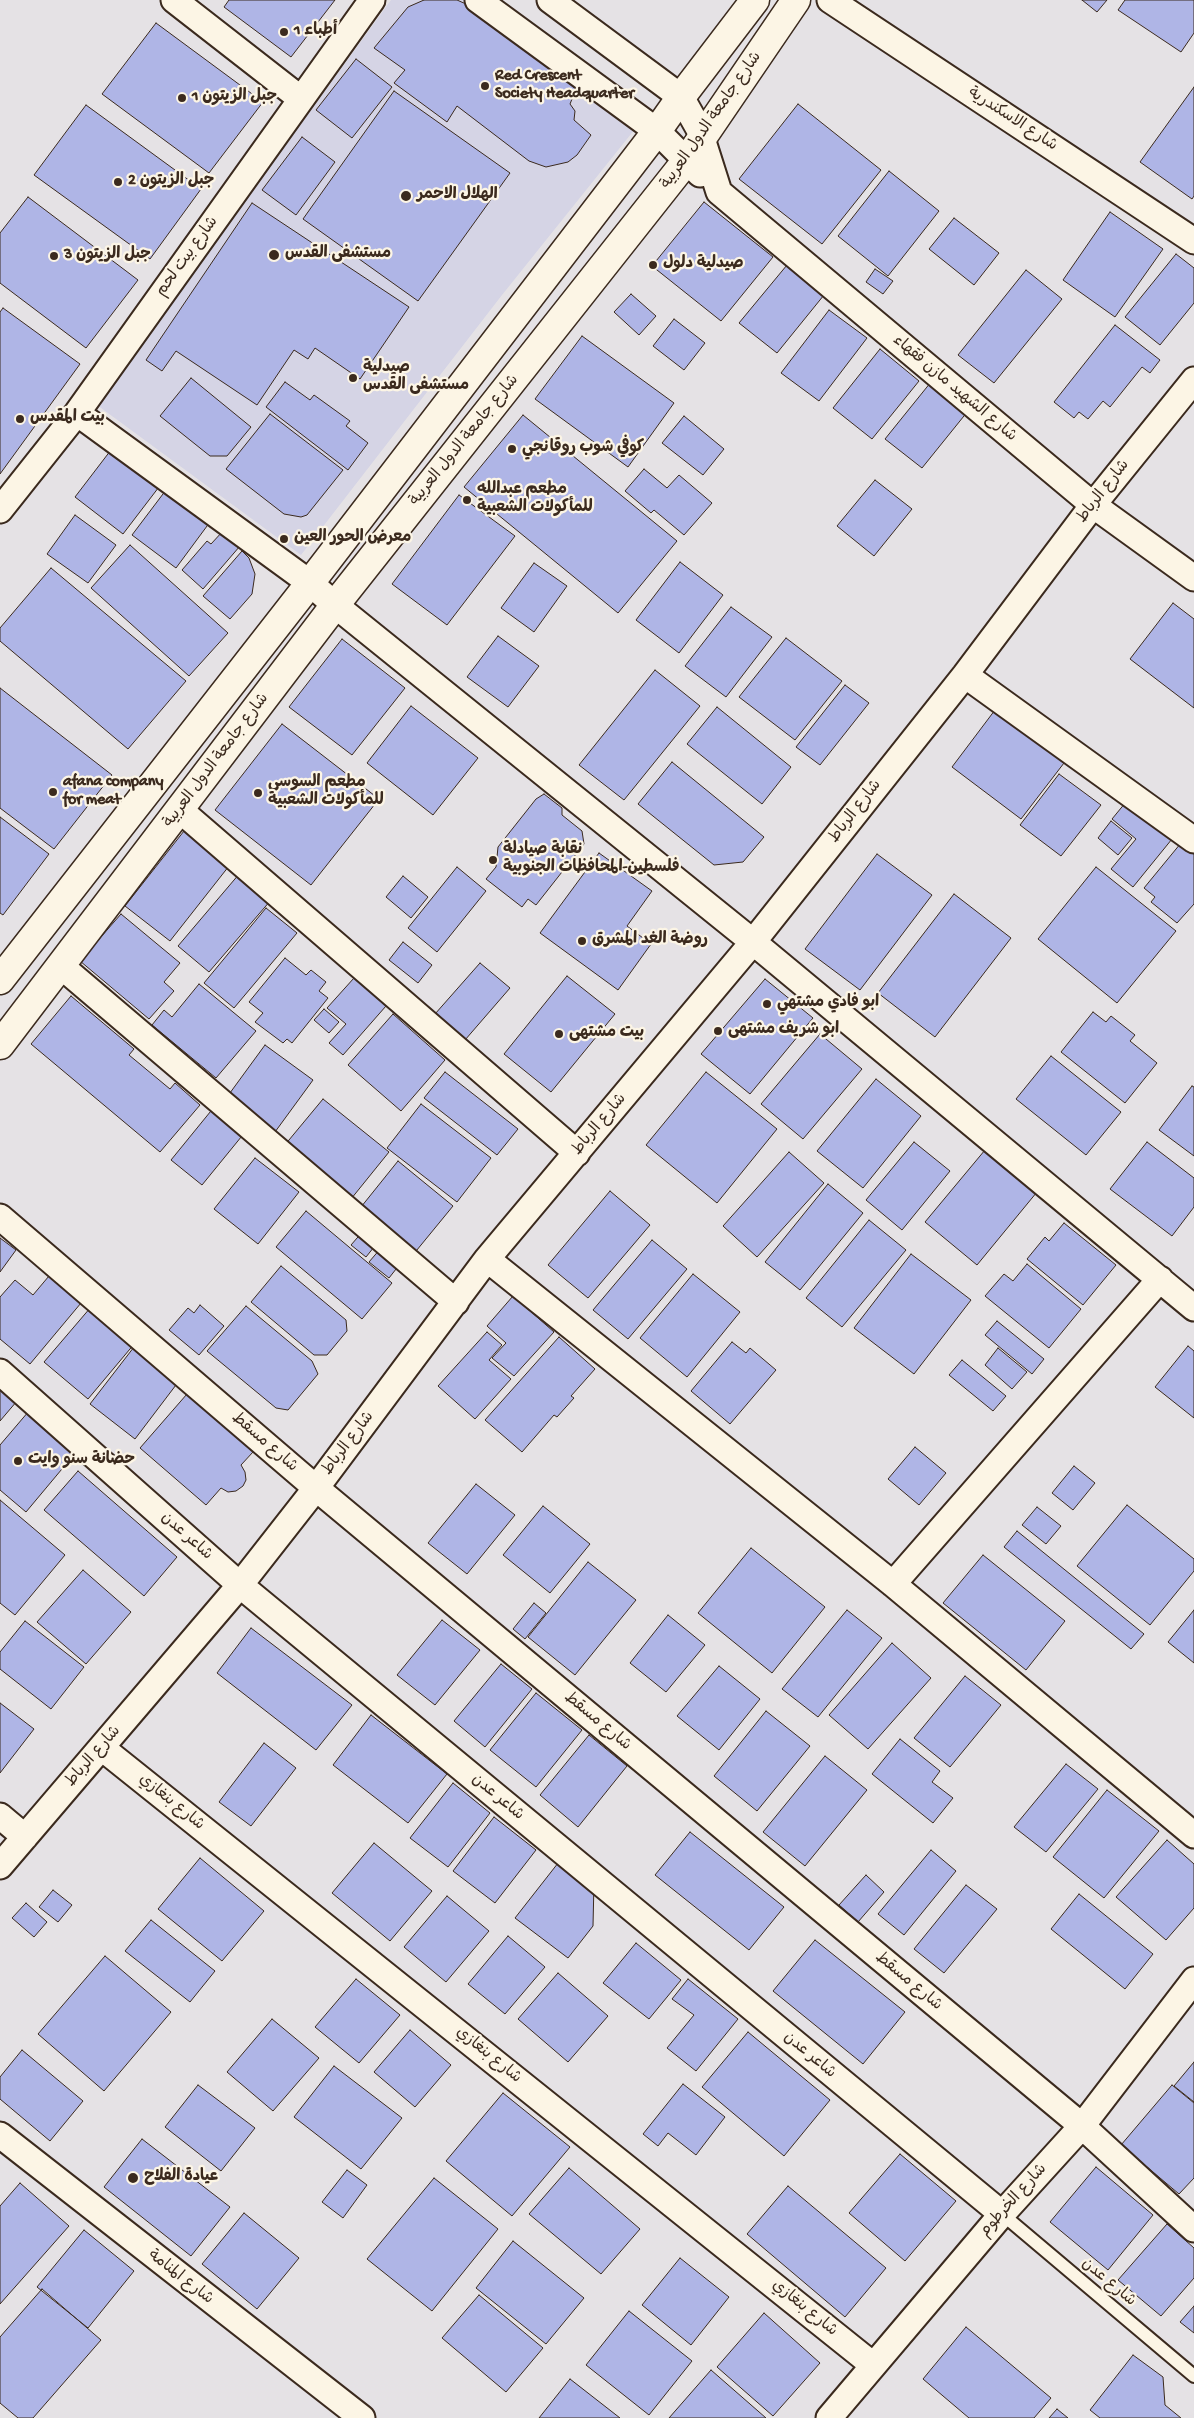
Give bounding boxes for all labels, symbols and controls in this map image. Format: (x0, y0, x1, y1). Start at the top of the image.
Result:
place label: أطباء 1 (294, 22, 337, 42)
marker: أطباء 1 (278, 26, 290, 38)
street label: شارع جامعة الدول العربية (657, 49, 767, 193)
place label: Red Crescent Society Headquarter (495, 67, 634, 105)
marker: Red Crescent Society Headquarter (479, 80, 491, 92)
street label: شارع الاسكندرية (964, 84, 1060, 156)
place label: جبل الزيتون 1 (192, 88, 277, 108)
marker: جبل الزيتون 1 (176, 92, 188, 104)
place label: جبل الزيتون 2 (128, 172, 214, 192)
marker: جبل الزيتون 2 (112, 176, 124, 188)
place label: الهلال الاحمر (417, 186, 498, 206)
marker: الهلال الاحمر (399, 189, 413, 203)
street label: شارع بيت لحم (153, 213, 223, 301)
place label: مستشفى القدس (285, 245, 391, 265)
place label: جبل الزيتون 3 (64, 246, 151, 266)
marker: مستشفى القدس (267, 248, 281, 262)
marker: جبل الزيتون 3 (48, 250, 60, 262)
place label: صيدلية دلول (663, 255, 744, 275)
marker: صيدلية دلول (647, 259, 659, 271)
street label: شارع الشهيد مازن فقهاء (888, 331, 1020, 447)
place label: صيدلية مستشفى القدس (363, 359, 469, 397)
marker: صيدلية مستشفى القدس (347, 372, 359, 384)
street label: شارع جامعة الدول العربية (406, 372, 524, 510)
place label: بيت المقدس (30, 409, 105, 429)
marker: بيت المقدس (14, 413, 26, 425)
place label: كوفي شوب روقانجي (522, 439, 644, 459)
marker: كوفي شوب روقانجي (506, 443, 518, 455)
street label: شارع الرباط (1073, 457, 1135, 527)
place label: مطعم عبدالله للمأكولات الشعبية (477, 481, 593, 519)
marker: مطعم عبدالله للمأكولات الشعبية (461, 494, 473, 506)
place label: معرض الحور العين (294, 529, 411, 549)
marker: معرض الحور العين (278, 533, 290, 545)
street label: شارع جامعة الدول العربية (160, 690, 274, 832)
place label: afana company for meat (63, 773, 163, 811)
place label: مطعم السوسي للمأكولات الشعبية (268, 774, 384, 812)
street label: شارع الرباط (825, 777, 887, 847)
marker: afana company for meat (47, 786, 59, 798)
marker: مطعم السوسي للمأكولات الشعبية (252, 787, 264, 799)
place label: نقابة صيادلة فلسطين-المحافظات الجنوبية (503, 841, 679, 879)
marker: نقابة صيادلة فلسطين-المحافظات الجنوبية (487, 854, 499, 866)
place label: روضة الغد المشرق (592, 931, 708, 951)
marker: روضة الغد المشرق (576, 935, 588, 947)
place label: ابو فادي مشتهي (777, 994, 879, 1014)
marker: ابو فادي مشتهي (761, 998, 773, 1010)
place label: ابو شريف مشتهى (728, 1021, 839, 1041)
place label: بيت مشتهى (569, 1024, 644, 1044)
marker: ابو شريف مشتهى (712, 1025, 724, 1037)
marker: بيت مشتهى (553, 1028, 565, 1040)
street label: شارع الرباط (569, 1090, 631, 1160)
street label: شارع الرباط (319, 1408, 379, 1480)
street label: شارع مسقط (227, 1409, 301, 1477)
place label: حضانة سنو وايت (28, 1451, 135, 1471)
marker: حضانة سنو وايت (12, 1455, 24, 1467)
street label: شاعر عدن (156, 1509, 216, 1565)
street label: شارع مسقط (560, 1688, 634, 1756)
street label: شارع الرباط (62, 1723, 126, 1791)
street label: شارع بنغازي (134, 1771, 208, 1835)
street label: شاعر عدن (467, 1771, 527, 1825)
street label: شارع مسقط (871, 1948, 945, 2016)
street label: شارع بنغازي (451, 2024, 525, 2088)
street label: شاعر عدن (779, 2029, 839, 2083)
street label: شارع الخرطوم (976, 2161, 1052, 2241)
place label: عيادة الفلاح (144, 2168, 218, 2188)
marker: عيادة الفلاح (126, 2171, 140, 2185)
street label: شارع المنامة (143, 2246, 217, 2310)
street label: شارع عدن (1077, 2255, 1139, 2311)
street label: شارع بنغازي (767, 2277, 841, 2341)

